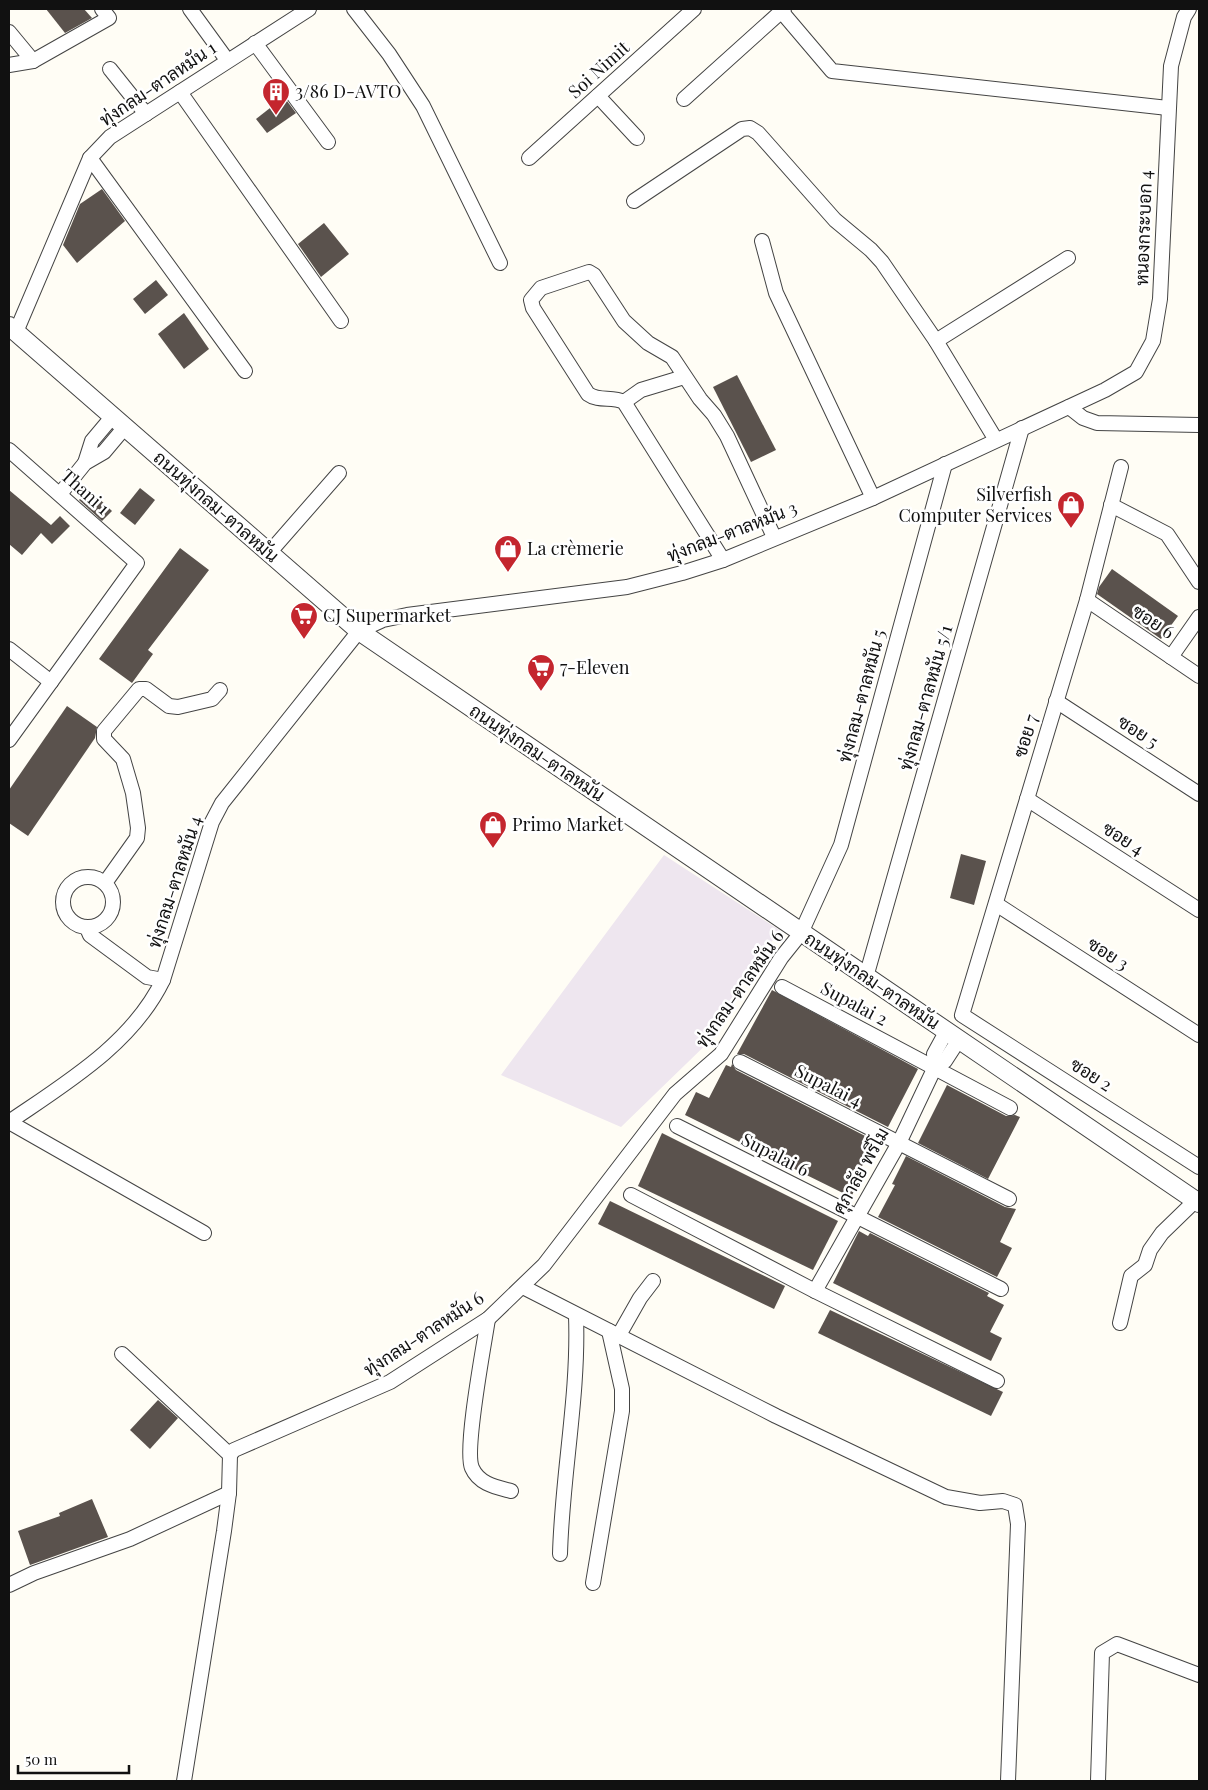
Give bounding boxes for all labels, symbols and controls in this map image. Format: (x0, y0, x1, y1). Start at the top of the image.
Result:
street label: ทุ่งกลม-ตาลหมัน 1 (94, 35, 221, 132)
street label: Soi Nimit (563, 35, 635, 103)
building icon: 3/86 D-AVTO (261, 77, 291, 116)
place label: 3/86 D-AVTO (295, 79, 401, 103)
street label: หนองกระบอก 4 (1129, 170, 1157, 286)
street label: ถนนทุ่งกลม-ตาลหมัน (148, 445, 284, 568)
street label: Thani 1 (56, 463, 115, 520)
place label: Silverfish Computer Services (898, 482, 1052, 527)
shop icon: Silverfish Computer Services (1056, 490, 1086, 529)
street label: ทุ่งกลม-ตาลหมัน 3 (663, 495, 800, 568)
shop icon: La crèmerie (493, 534, 523, 573)
place label: La crèmerie (527, 536, 624, 560)
street label: ซอย 6 (1128, 598, 1179, 644)
supermarket icon: CJ Supermarket (289, 601, 319, 640)
place label: CJ Supermarket (323, 603, 452, 627)
street label: ทุ่งกลม-ตาลหมัน 5/1 (893, 622, 958, 774)
street label: ทุ่งกลม-ตาลหมัน 5 (832, 627, 891, 765)
supermarket icon: 7-Eleven (526, 653, 556, 692)
place label: 7-Eleven (560, 655, 630, 679)
street label: ถนนทุ่งกลม-ตาลหมัน (465, 698, 610, 807)
street label: ซอย 5 (1114, 709, 1163, 753)
street label: ซอย 7 (1007, 711, 1043, 760)
shop icon: Primo Market (478, 810, 508, 849)
street label: ทุ่งกลม-ตาลหมัน 4 (141, 812, 208, 951)
place label: Primo Market (512, 812, 624, 836)
street label: ซอย 4 (1098, 816, 1149, 861)
street label: ทุ่งกลม-ตาลหมัน 6 (690, 925, 790, 1053)
street label: ถนนทุ่งกลม-ตาลหมัน (800, 926, 945, 1035)
street label: ซอย 3 (1083, 931, 1134, 975)
street label: Supalai 2 (817, 976, 892, 1031)
street label: ซอย 2 (1066, 1052, 1117, 1096)
street label: Supalai 4 (791, 1058, 866, 1112)
street label: ศุภาลัย พรีโม (826, 1123, 895, 1219)
street label: Supalai 6 (738, 1127, 813, 1181)
street label: ทุ่งกลม-ตาลหมัน 6 (359, 1285, 489, 1382)
scale bar (18, 1742, 129, 1774)
text: 50 m (25, 1749, 58, 1769)

